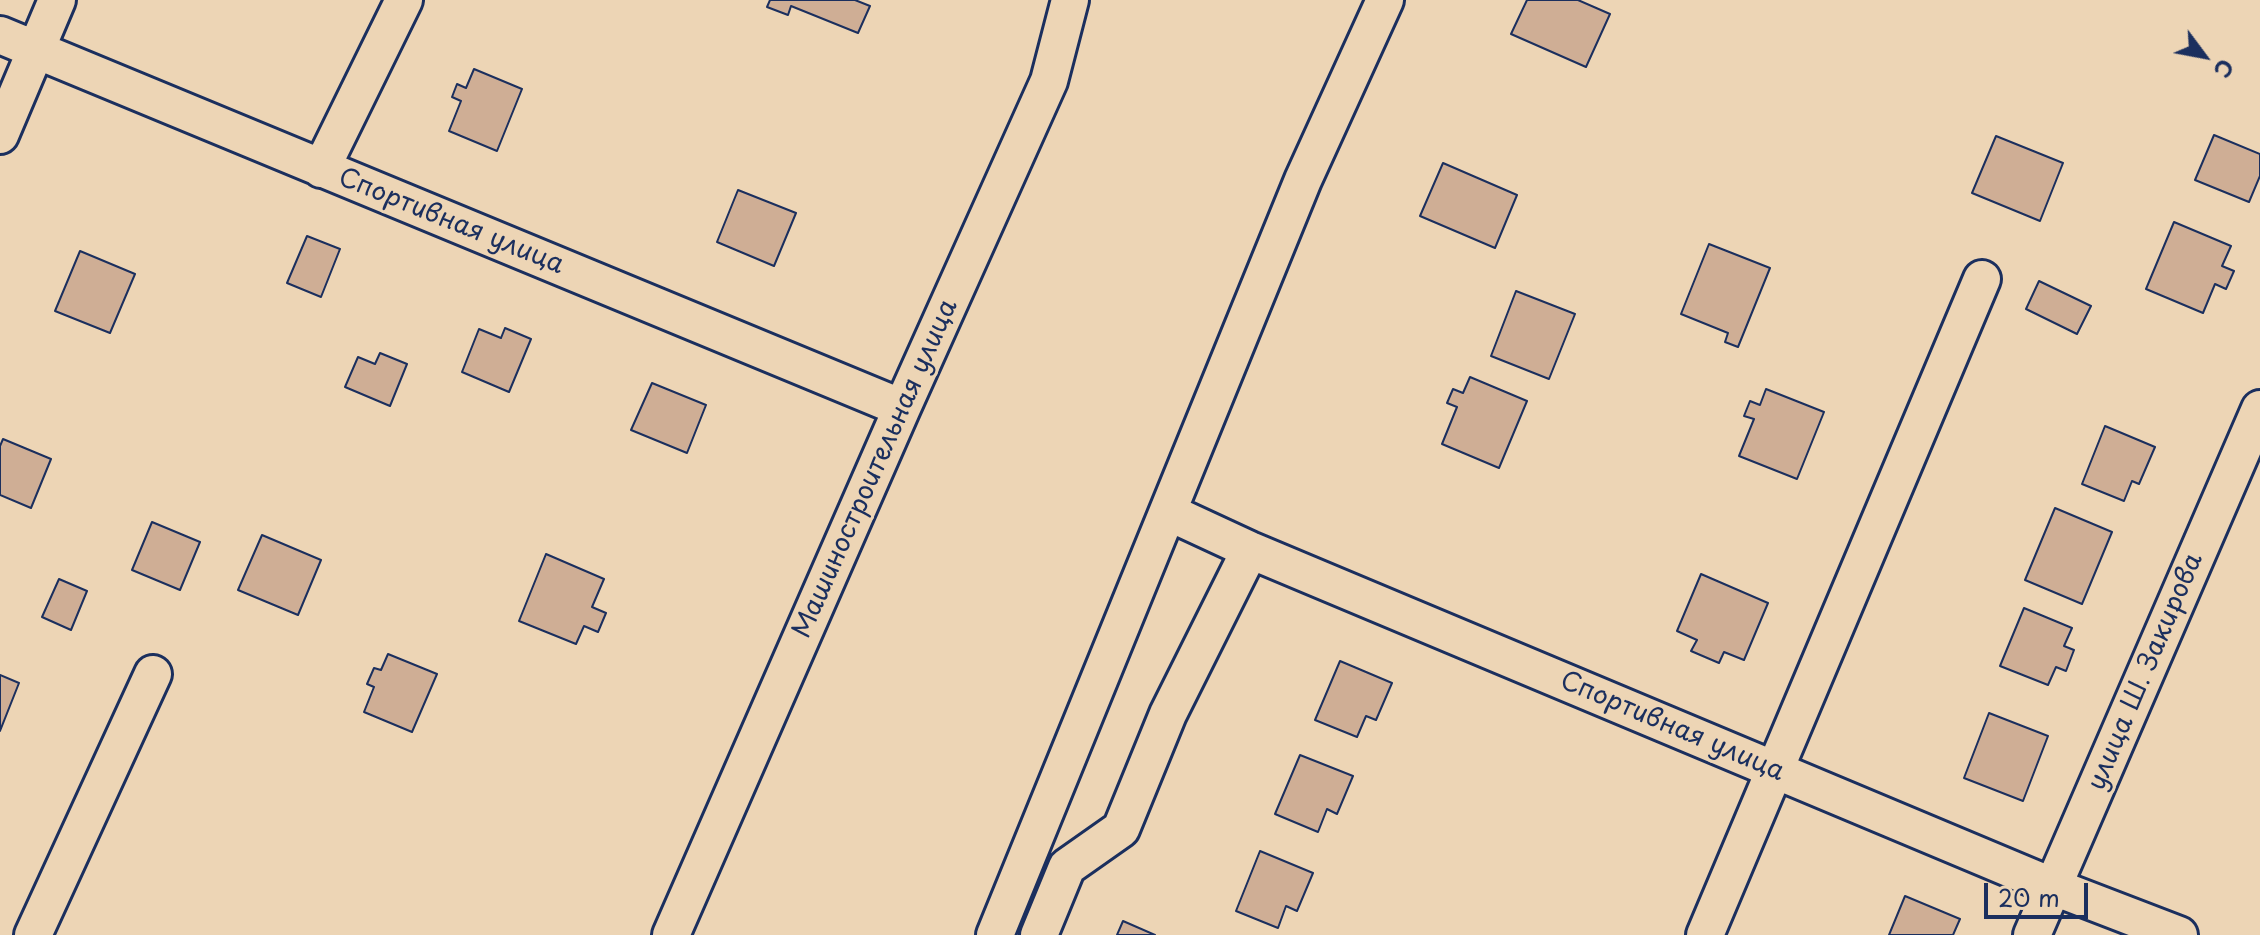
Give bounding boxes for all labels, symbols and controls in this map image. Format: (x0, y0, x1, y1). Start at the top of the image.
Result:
north arrow (2164, 16, 2244, 96)
text: С (2206, 53, 2243, 85)
street label: Спортивная улица (334, 163, 568, 281)
street label: Машиностроительная улица (787, 295, 965, 643)
street label: улица Ш. Закирова (2082, 549, 2210, 795)
street label: Спортивная улица (1555, 666, 1789, 788)
scale bar (1988, 867, 2092, 917)
text: 20 m (1998, 879, 2060, 915)

